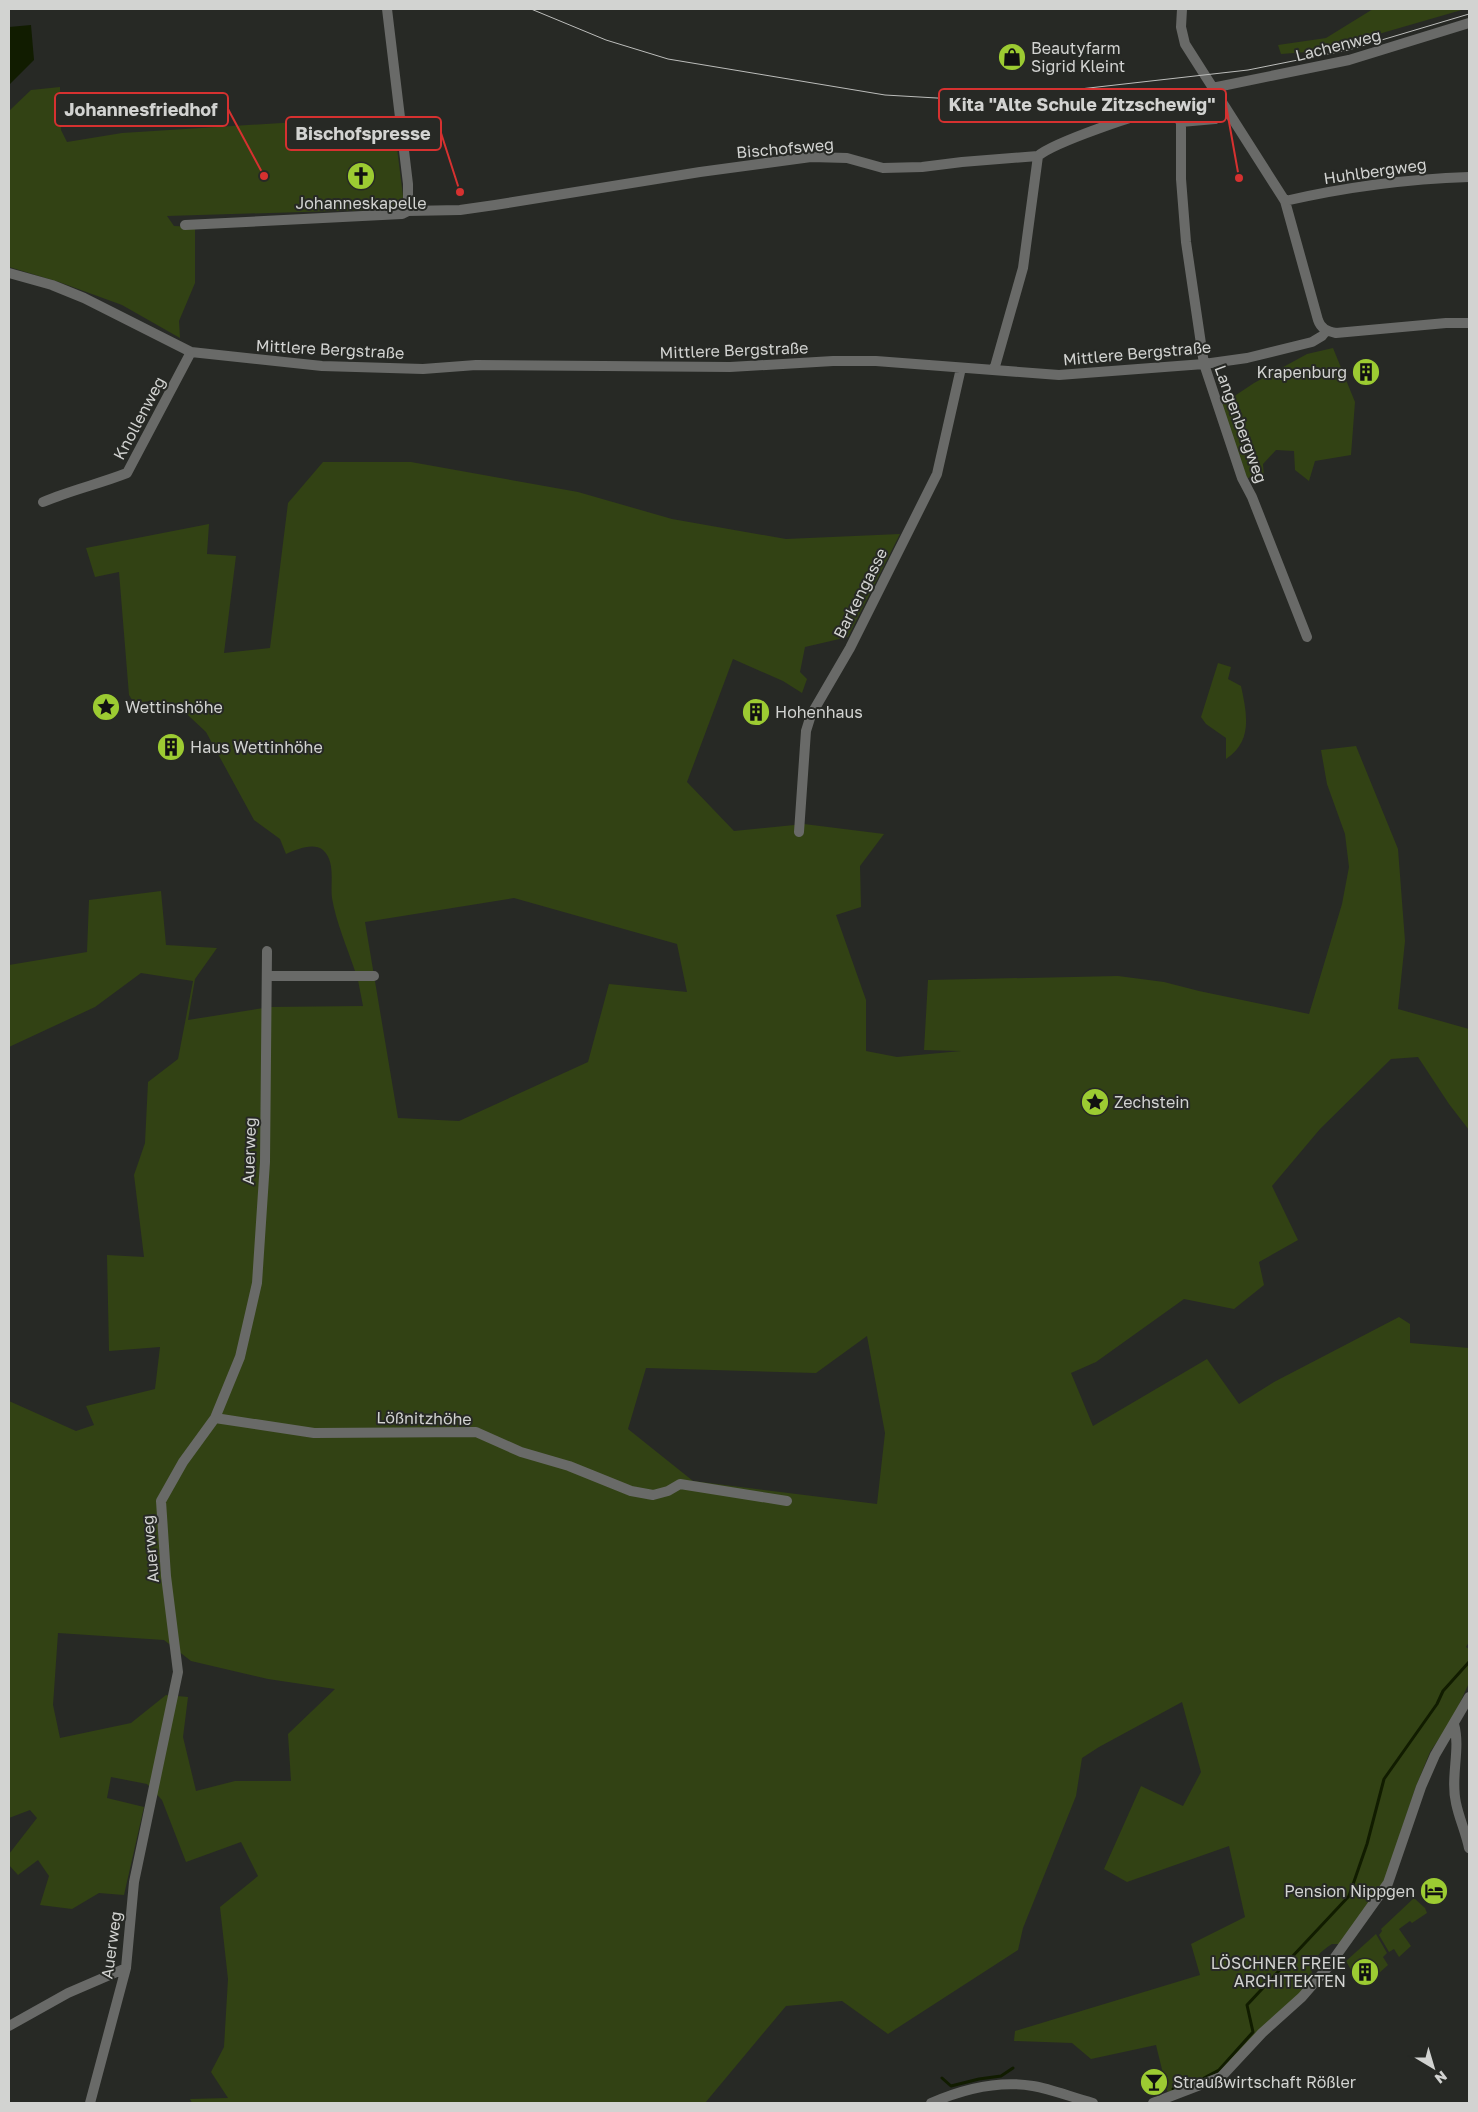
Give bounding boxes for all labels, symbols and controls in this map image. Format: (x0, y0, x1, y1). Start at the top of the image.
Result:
street label: Lachenweg (1293, 25, 1383, 65)
place label: Beautyfarm Sigrid Kleint (1031, 38, 1125, 76)
shop icon: Beautyfarm Sigrid Kleint (997, 42, 1027, 72)
callout: Kita "Alte Schule Zitzschewig" (939, 89, 1226, 122)
callout: Johannesfriedhof (55, 93, 228, 126)
text: Kita "Alte Schule Zitzschewig" (949, 93, 1215, 115)
text: Johannesfriedhof (64, 98, 218, 120)
callout: Bischofspresse (286, 117, 441, 150)
text: Bischofspresse (295, 122, 431, 144)
street label: Bischofsweg (735, 134, 835, 162)
street label: Huhlbergweg (1322, 154, 1428, 188)
church icon: Johanneskapelle (346, 161, 376, 191)
place label: Johanneskapelle (295, 193, 427, 213)
street label: Mittlere Bergstraße (255, 335, 405, 363)
street label: Mittlere Bergstraße (659, 337, 809, 363)
street label: Mittlere Bergstraße (1062, 337, 1212, 369)
building icon: Krapenburg (1351, 357, 1381, 387)
street label: Langenbergweg (1210, 362, 1272, 486)
place label: Krapenburg (1256, 362, 1347, 382)
street label: Knollenweg (109, 373, 169, 463)
street label: Barkengasse (829, 544, 891, 642)
place icon: Wettinshöhe (91, 692, 121, 722)
place label: Wettinshöhe (125, 697, 223, 717)
building icon: Hohenhaus (741, 697, 771, 727)
place label: Hohenhaus (775, 702, 863, 722)
building icon: Haus Wettinhöhe (156, 732, 186, 762)
place label: Haus Wettinhöhe (190, 737, 323, 757)
place icon: Zechstein (1080, 1087, 1110, 1117)
place label: Zechstein (1114, 1092, 1189, 1112)
street label: Auerweg (238, 1117, 260, 1185)
street label: Lößnitzhöhe (376, 1407, 472, 1429)
street label: Auerweg (137, 1514, 163, 1584)
hotel icon: Pension Nippgen (1419, 1876, 1449, 1906)
place label: Pension Nippgen (1284, 1881, 1415, 1901)
street label: Auerweg (96, 1910, 126, 1980)
place label: LÖSCHNER FREIE ARCHITEKTEN (1211, 1953, 1346, 1991)
building icon: LÖSCHNER FREIE ARCHITEKTEN (1350, 1957, 1380, 1987)
north arrow (1408, 2042, 1458, 2092)
bar icon: Straußwirtschaft Rößler (1139, 2067, 1169, 2097)
text: N (1432, 2068, 1451, 2088)
place label: Straußwirtschaft Rößler (1173, 2072, 1356, 2092)

